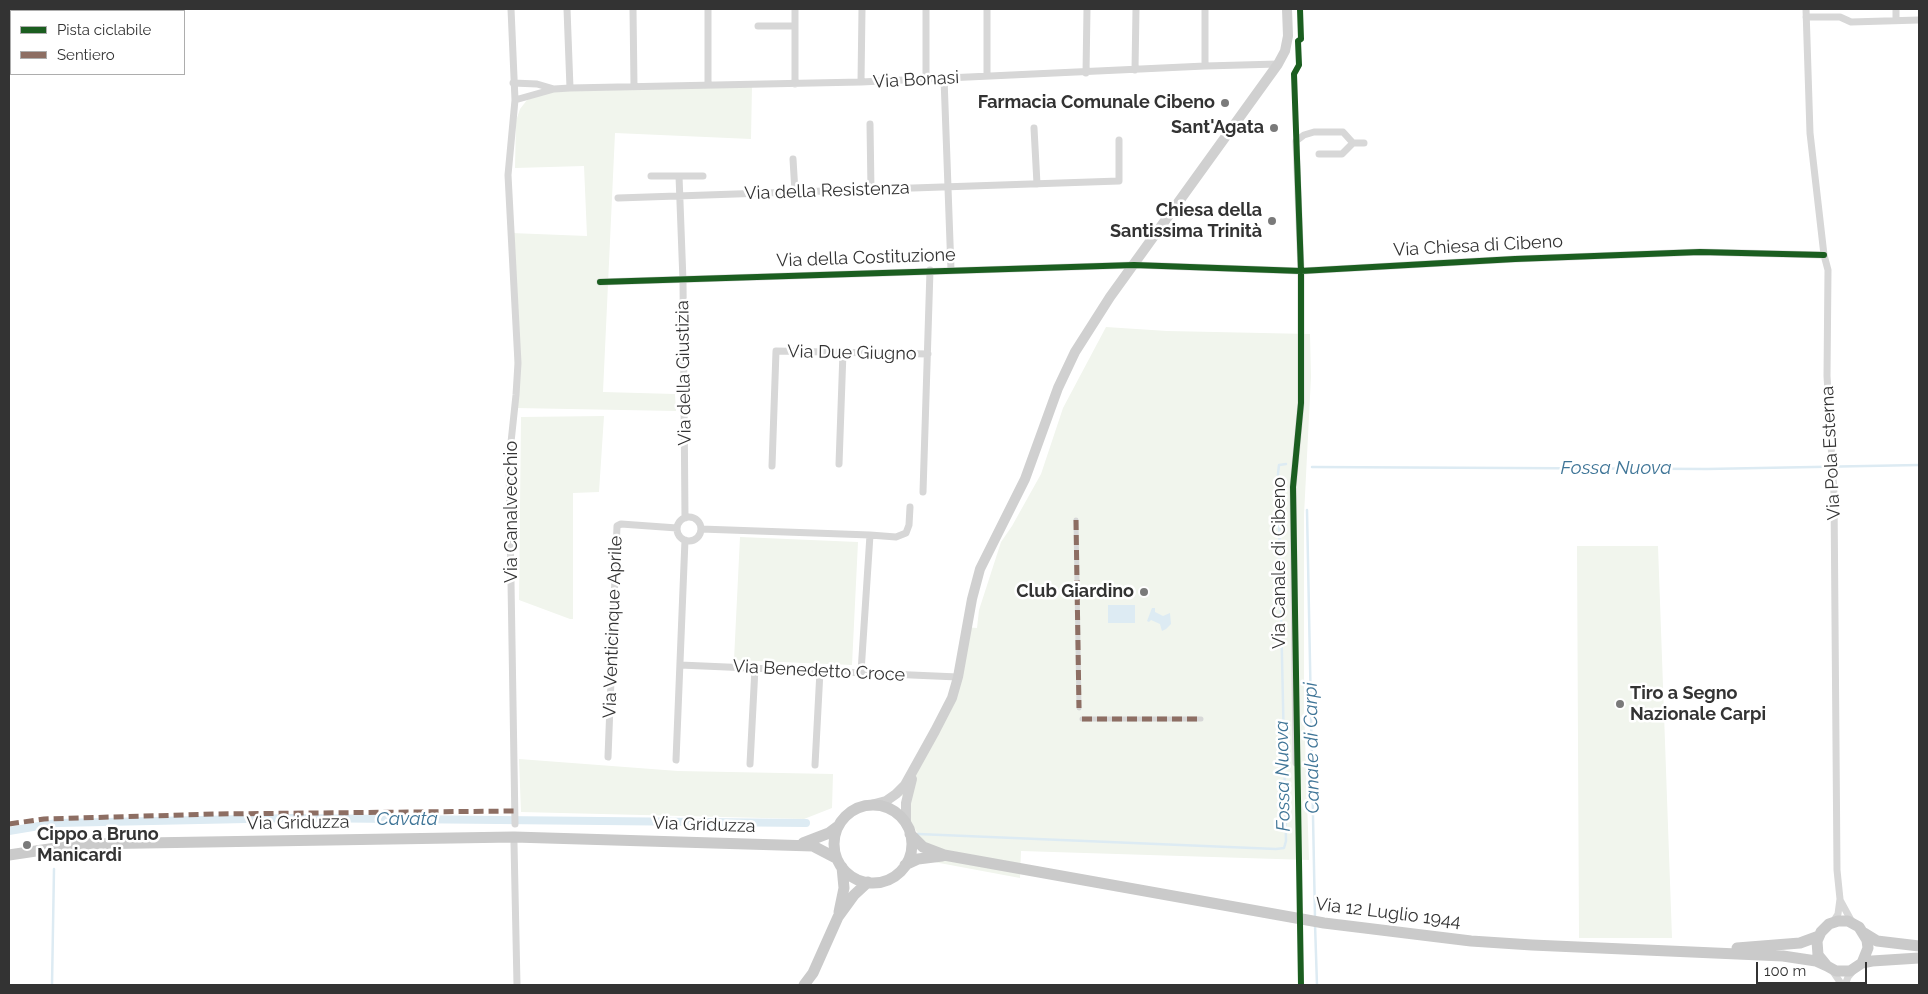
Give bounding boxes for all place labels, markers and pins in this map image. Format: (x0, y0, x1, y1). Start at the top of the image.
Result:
place label: Farmacia Comunale Cibeno (978, 92, 1215, 114)
marker: Farmacia Comunale Cibeno (1219, 97, 1231, 109)
place label: Sant'Agata (1171, 117, 1264, 139)
marker: Sant'Agata (1268, 122, 1280, 134)
place label: Chiesa della Santissima Trinità (1110, 200, 1262, 242)
marker: Chiesa della Santissima Trinità (1266, 215, 1278, 227)
place label: Club Giardino (1016, 581, 1134, 603)
marker: Club Giardino (1138, 586, 1150, 598)
place label: Tiro a Segno Nazionale Carpi (1630, 683, 1766, 726)
marker: Tiro a Segno Nazionale Carpi (1614, 698, 1626, 710)
place label: Cippo a Bruno Manicardi (37, 824, 159, 866)
marker: Cippo a Bruno Manicardi (21, 839, 33, 851)

